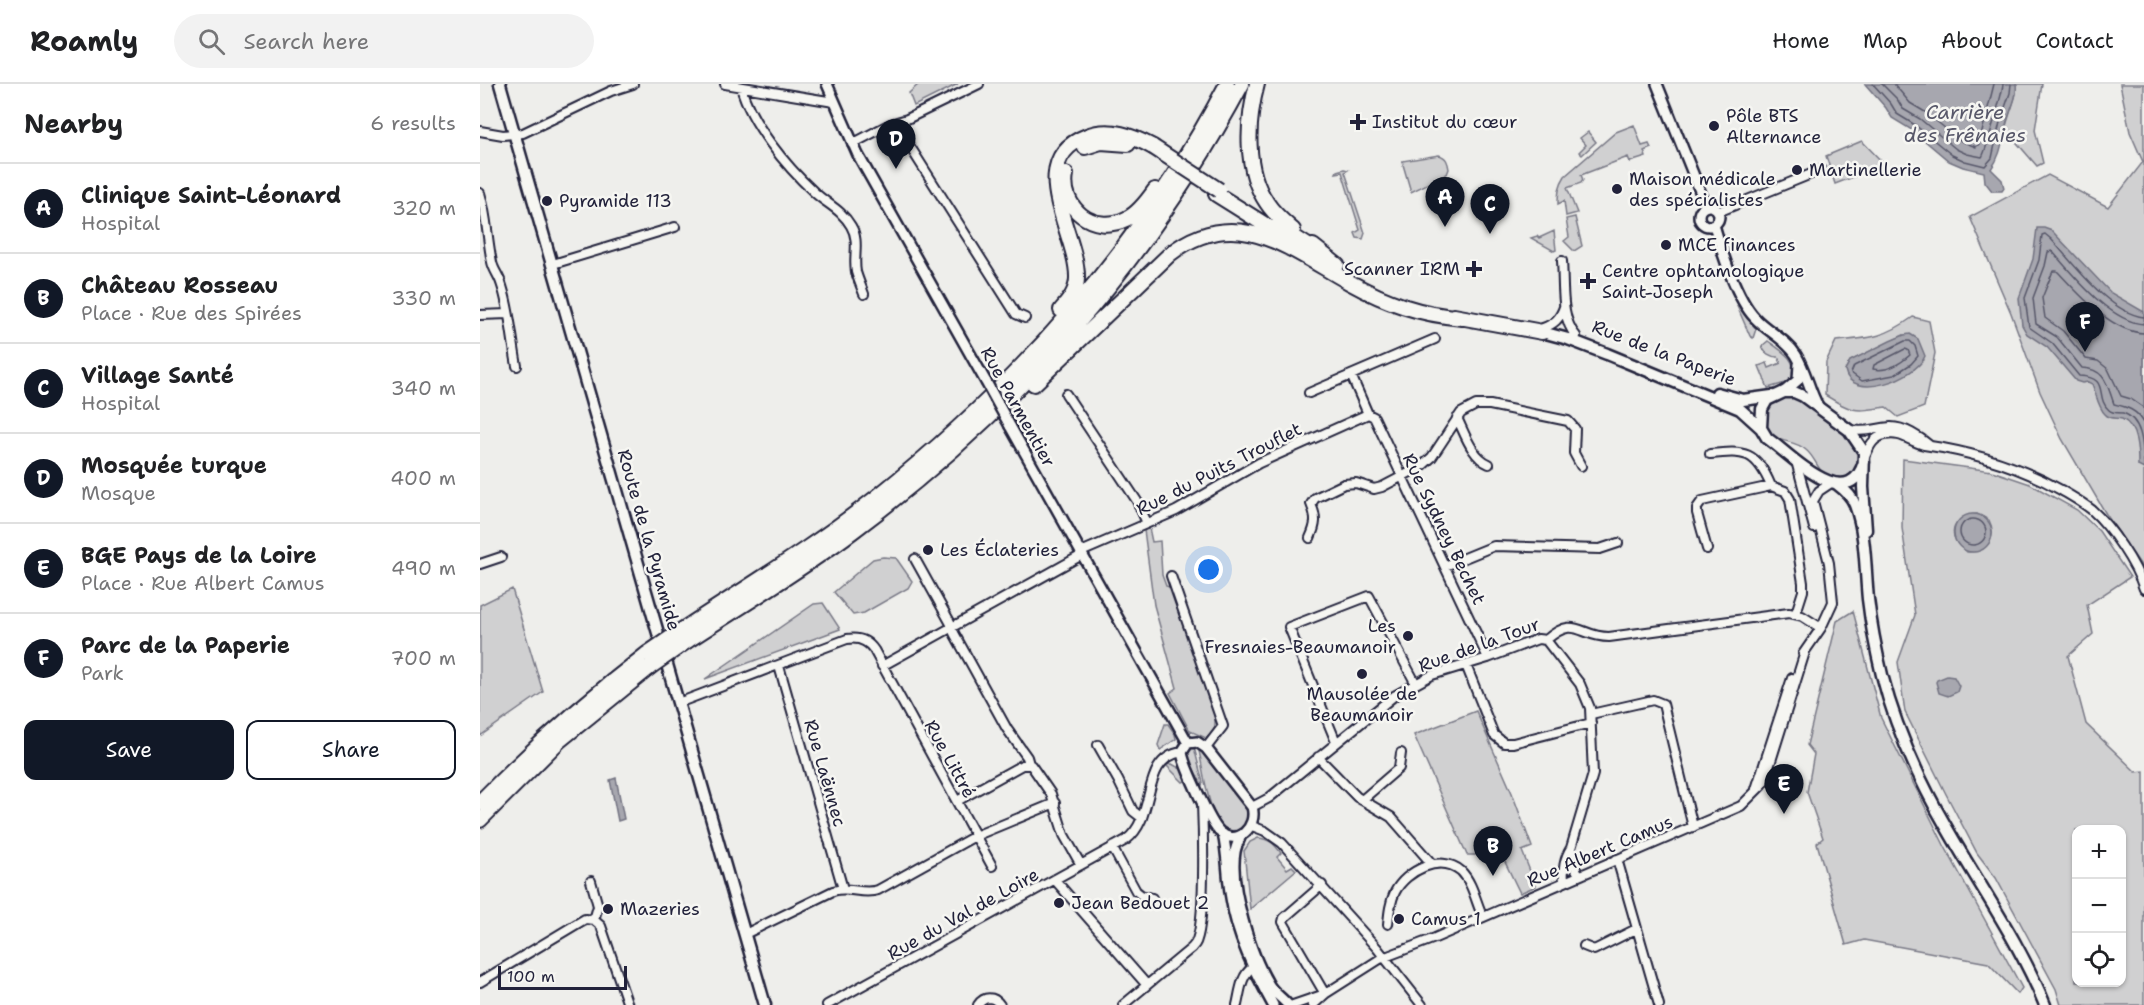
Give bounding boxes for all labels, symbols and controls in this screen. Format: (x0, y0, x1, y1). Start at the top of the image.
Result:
search box (174, 14, 594, 68)
text: Roamly (30, 22, 138, 60)
icon: search (195, 25, 228, 58)
text: Search here (243, 27, 369, 56)
text: Home (1772, 27, 1830, 55)
text: Map (1863, 27, 1908, 55)
text: About (1941, 27, 2002, 55)
text: Contact (2035, 27, 2114, 55)
water label: Carrière des Frênaies (1904, 99, 2026, 148)
place label: Pôle BTS Alternance (1726, 104, 1821, 149)
text: Nearby (24, 106, 123, 141)
text: 6 results (370, 110, 456, 136)
place label: Institut du cœur (1372, 110, 1518, 134)
marker: Institut du cœur (1349, 113, 1367, 131)
marker: Pôle BTS Alternance (1707, 119, 1721, 133)
pin: D (876, 120, 916, 169)
place label: Martinellerie (1809, 158, 1922, 182)
marker: Martinellerie (1790, 163, 1804, 177)
place label: Maison médicale des spécialistes (1629, 167, 1776, 212)
pin: A (1426, 178, 1464, 227)
text: Clinique Saint-Léonard (81, 181, 341, 210)
marker: Maison médicale des spécialistes (1610, 182, 1624, 196)
pin: C (1470, 184, 1510, 234)
place label: Pyramide 113 (559, 189, 672, 213)
marker: Pyramide 113 (540, 194, 554, 208)
text: A (36, 195, 51, 221)
text: 320 m (392, 195, 456, 221)
text: Hospital (81, 210, 160, 236)
place label: MCE finances (1678, 233, 1796, 257)
marker: MCE finances (1659, 238, 1673, 252)
place label: Scanner IRM (1344, 257, 1460, 281)
place label: Centre ophtamologique Saint-Joseph (1602, 259, 1805, 304)
marker: Scanner IRM (1465, 260, 1483, 278)
text: Château Rosseau (81, 271, 278, 300)
marker: Centre ophtamologique Saint-Joseph (1579, 272, 1597, 290)
text: B (37, 285, 50, 311)
text: 330 m (392, 285, 456, 311)
text: Place · Rue des Spirées (81, 300, 302, 326)
pin: F (2066, 302, 2104, 352)
street label: Rue de la Paperie (1589, 314, 1739, 392)
street label: Rue Parmentier (975, 343, 1061, 471)
text: Village Santé (81, 361, 234, 390)
text: C (37, 375, 50, 401)
text: 340 m (391, 375, 456, 401)
text: Hospital (81, 390, 160, 416)
street label: Rue du Puits Trouflet (1132, 417, 1306, 521)
street label: Route de la Pyramide (612, 447, 686, 633)
street label: Rue Sydney Bechet (1397, 449, 1491, 609)
text: Mosquée turque (81, 451, 267, 480)
text: D (36, 465, 51, 491)
text: 400 m (390, 465, 456, 491)
text: Mosque (81, 480, 156, 506)
place label: Les Éclateries (940, 538, 1059, 562)
text: BGE Pays de la Loire (81, 541, 317, 570)
marker: Les Éclateries (921, 543, 935, 557)
text: E (37, 555, 50, 581)
text: 490 m (391, 555, 456, 581)
your location (1194, 555, 1223, 584)
text: Place · Rue Albert Camus (81, 570, 325, 596)
street label: Rue de la Tour (1415, 612, 1543, 678)
place label: Les Fresnaies-Beaumanoir (1205, 614, 1396, 659)
marker: Les Fresnaies-Beaumanoir (1401, 629, 1415, 643)
text: Parc de la Paperie (81, 631, 290, 660)
text: F (38, 645, 49, 671)
text: 700 m (391, 645, 456, 671)
text: Park (81, 660, 124, 686)
marker: Mausolée de Beaumanoir (1355, 667, 1369, 681)
place label: Mausolée de Beaumanoir (1307, 682, 1417, 727)
street label: Rue Littré (919, 716, 981, 802)
street label: Rue Laënnec (798, 717, 852, 829)
button: Save (24, 720, 234, 780)
button: Share (246, 720, 456, 780)
pin: E (1764, 764, 1804, 814)
street label: Rue Albert Camus (1524, 809, 1676, 893)
map controls (2072, 825, 2126, 987)
button: + (2072, 825, 2126, 879)
pin: B (1474, 826, 1512, 876)
street label: Rue du Val de Loire (883, 862, 1043, 966)
button: − (2072, 879, 2126, 933)
place label: Jean Bedouet 2 (1071, 891, 1209, 915)
marker: Jean Bedouet 2 (1052, 896, 1066, 910)
place label: Mazeries (620, 897, 700, 921)
marker: Mazeries (601, 902, 615, 916)
place label: Camus 1 (1411, 907, 1481, 931)
marker: Camus 1 (1392, 912, 1406, 926)
button: locate (2072, 933, 2126, 987)
scale bar (498, 963, 627, 990)
text: 100 m (507, 966, 555, 987)

